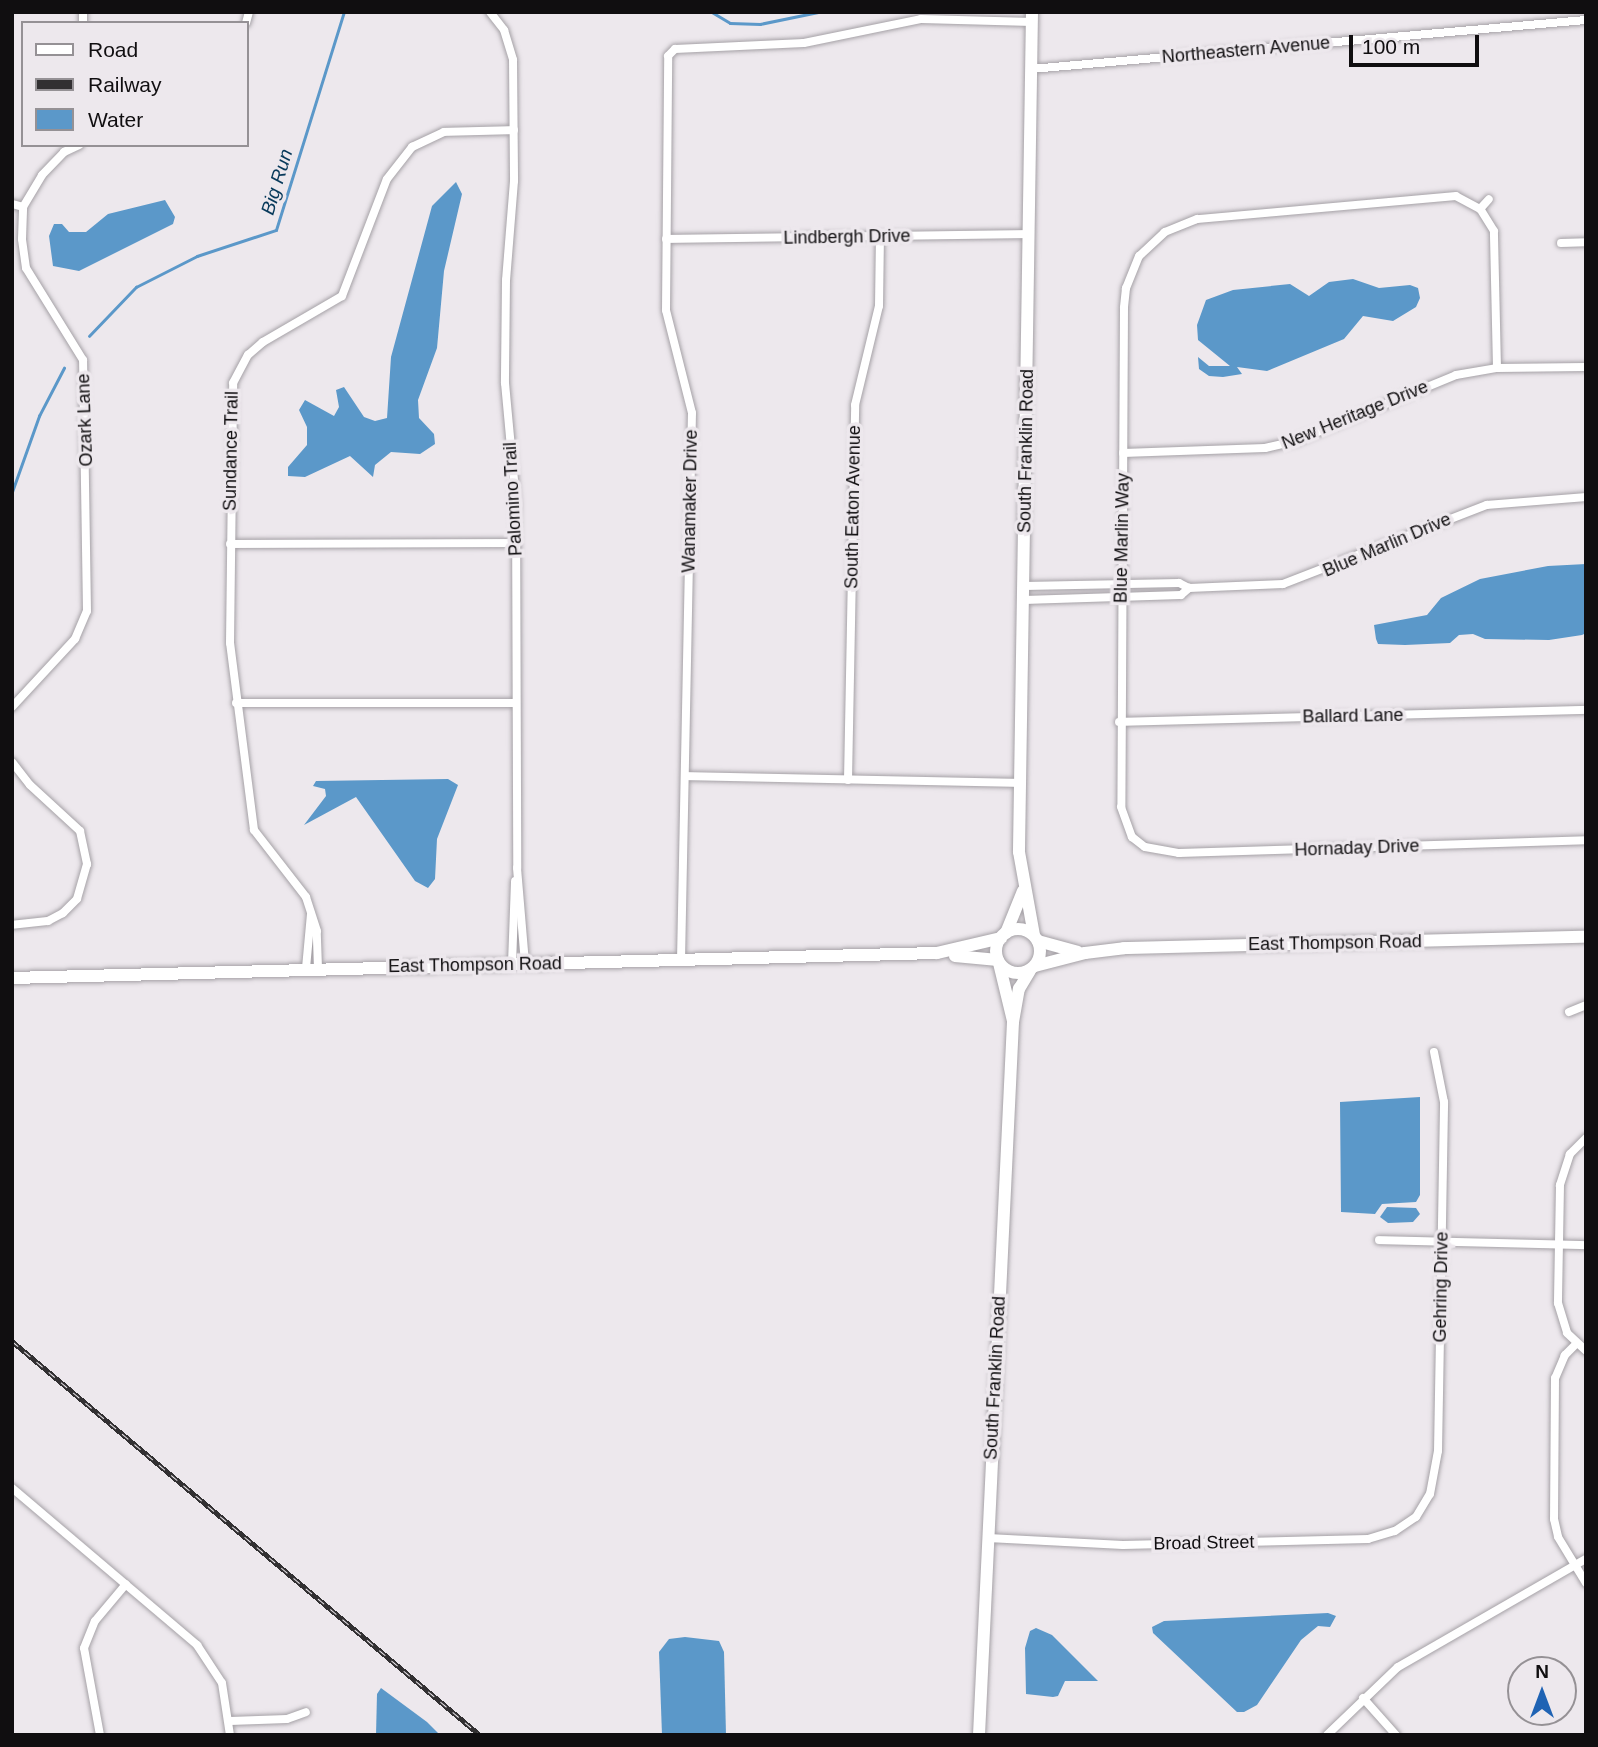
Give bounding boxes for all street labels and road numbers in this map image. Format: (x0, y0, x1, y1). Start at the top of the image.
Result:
street label: Northeastern Avenue (1160, 32, 1332, 68)
street label: Lindbergh Drive (783, 225, 911, 249)
street label: South Franklin Road (1014, 369, 1038, 533)
street label: Ozark Lane (73, 373, 97, 467)
street label: New Heritage Drive (1279, 376, 1431, 454)
street label: Sundance Trail (219, 391, 243, 511)
street label: South Eaton Avenue (841, 424, 865, 590)
street label: Wanamaker Drive (678, 429, 702, 573)
street label: Palomino Trail (499, 441, 527, 557)
street label: Blue Marlin Way (1110, 473, 1134, 603)
street label: Blue Marlin Drive (1320, 508, 1454, 582)
street label: Ballard Lane (1302, 704, 1404, 728)
street label: Hornaday Drive (1294, 835, 1420, 861)
street label: East Thompson Road (1248, 931, 1422, 955)
street label: East Thompson Road (388, 953, 562, 977)
street label: Gehring Drive (1429, 1231, 1453, 1343)
street label: South Franklin Road (980, 1296, 1010, 1460)
street label: Broad Street (1153, 1531, 1255, 1555)

